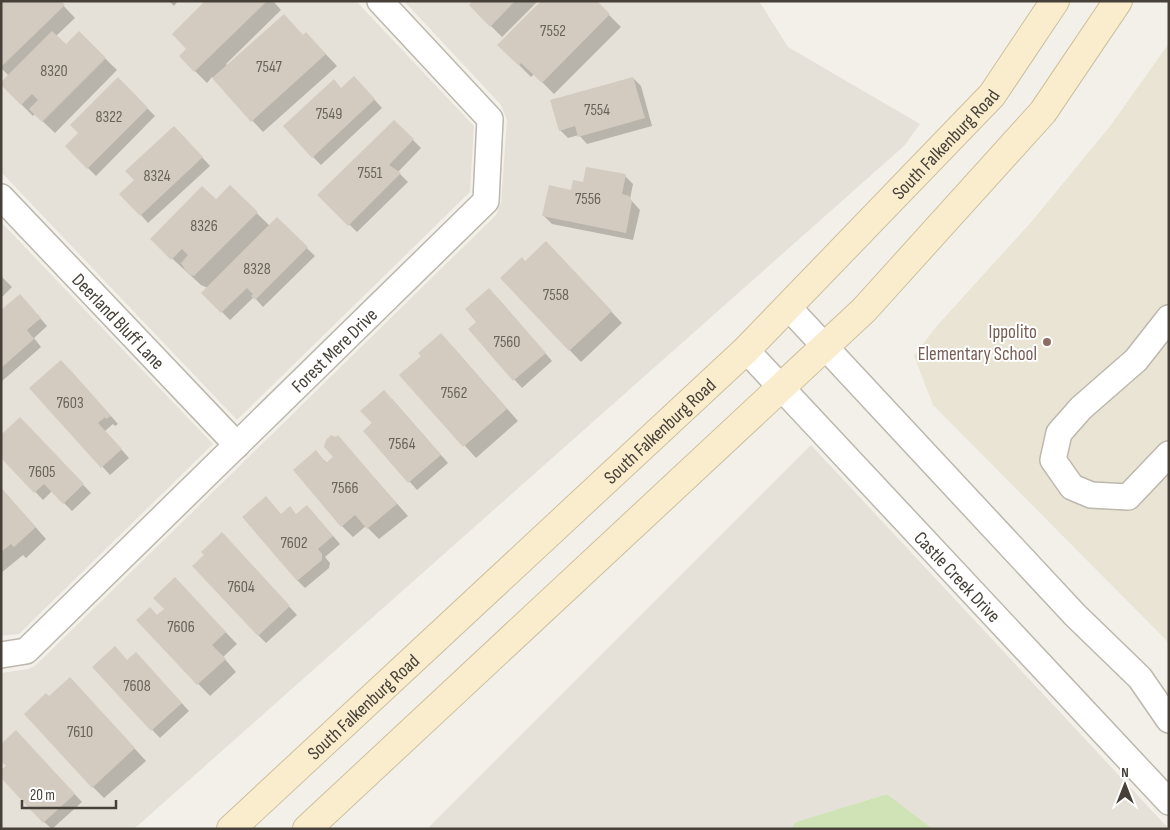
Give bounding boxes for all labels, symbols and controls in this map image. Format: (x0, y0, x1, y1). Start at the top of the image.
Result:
house number: 7552 (540, 22, 566, 41)
house number: 7547 (256, 58, 283, 77)
house number: 8320 (40, 62, 68, 81)
street label: South Falkenburg Road (888, 86, 1005, 205)
house number: 7554 (584, 101, 610, 120)
house number: 7549 (316, 105, 342, 124)
house number: 8322 (96, 108, 122, 127)
house number: 7551 (358, 164, 383, 183)
house number: 8324 (144, 167, 171, 186)
house number: 7556 (575, 190, 601, 209)
house number: 8326 (190, 217, 218, 236)
house number: 8328 (243, 260, 271, 279)
street label: Deerland Bluff Lane (67, 269, 169, 375)
house number: 7558 (543, 286, 569, 305)
street label: Forest Mere Drive (287, 304, 383, 398)
place label: Ippolito Elementary School (918, 321, 1037, 366)
house number: 7560 (494, 333, 520, 352)
marker: Ippolito Elementary School (1041, 336, 1053, 348)
street label: South Falkenburg Road (600, 374, 721, 489)
house number: 7562 (441, 384, 467, 403)
house number: 7603 (56, 394, 84, 413)
house number: 7564 (389, 435, 416, 454)
house number: 7605 (29, 463, 55, 482)
house number: 7566 (332, 479, 358, 498)
street label: Castle Creek Drive (909, 527, 1005, 628)
house number: 7602 (280, 534, 308, 553)
house number: 7604 (227, 578, 255, 597)
house number: 7606 (167, 618, 195, 637)
street label: South Falkenburg Road (303, 650, 425, 765)
house number: 7608 (123, 677, 151, 696)
house number: 7610 (67, 723, 93, 742)
north arrow (1100, 760, 1150, 810)
text: N (1121, 764, 1129, 781)
scale bar (22, 778, 116, 810)
text: 20 m (30, 786, 55, 805)

